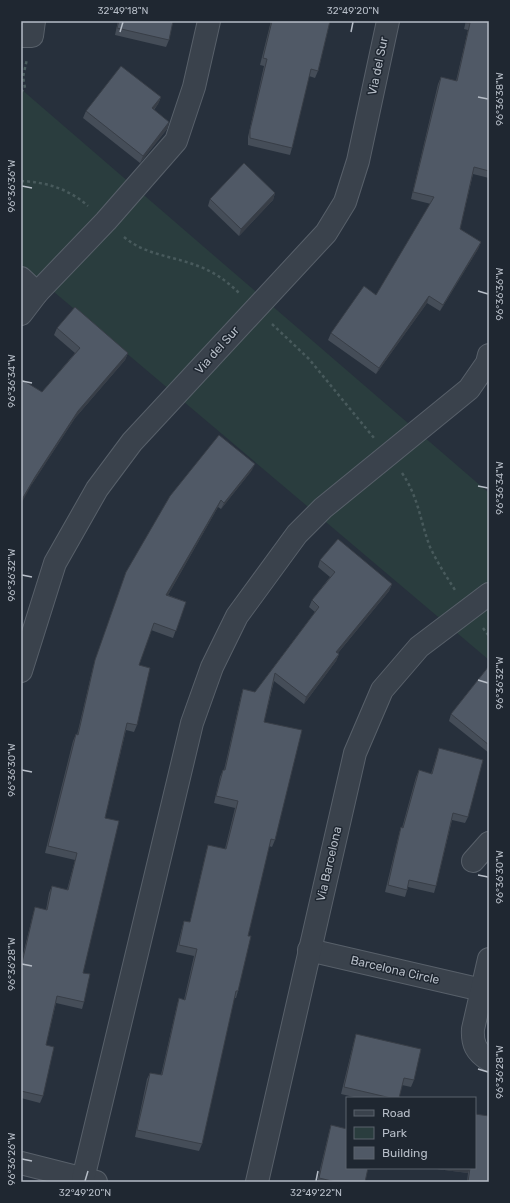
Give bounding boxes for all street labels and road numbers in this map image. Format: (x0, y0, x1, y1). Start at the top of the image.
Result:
street label: Via del Sur (365, 35, 391, 96)
street label: Via del Sur (192, 323, 242, 377)
street label: Via Barcelona (314, 825, 344, 903)
street label: Barcelona Circle (349, 953, 441, 987)

